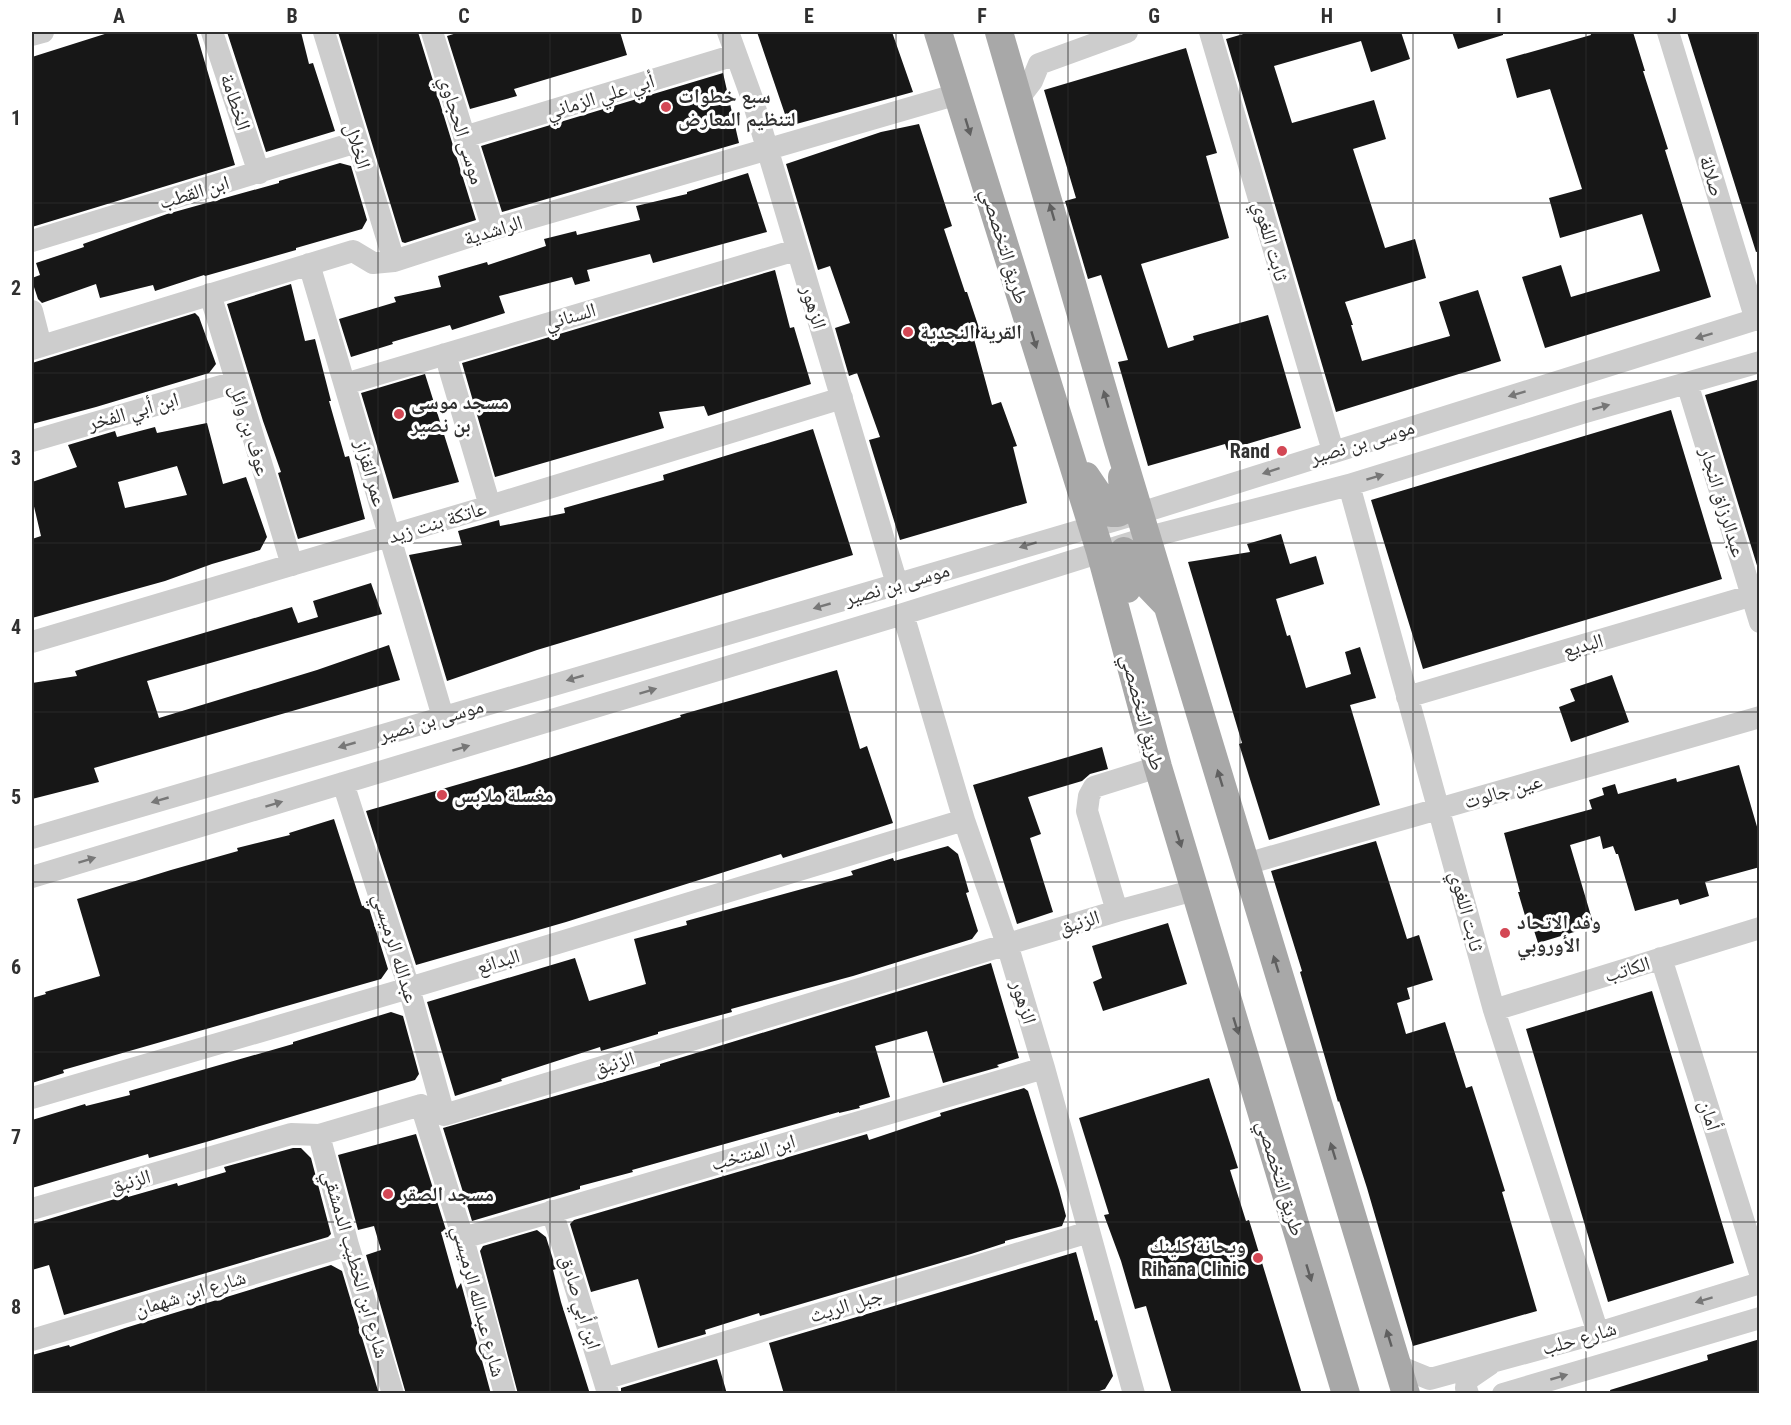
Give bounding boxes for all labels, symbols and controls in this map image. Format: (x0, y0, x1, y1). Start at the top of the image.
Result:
text: A (113, 4, 125, 28)
text: B (286, 4, 298, 28)
text: C (458, 4, 470, 28)
text: D (631, 4, 643, 28)
text: E (804, 4, 814, 28)
text: F (977, 4, 987, 28)
text: G (1148, 4, 1160, 28)
text: H (1321, 4, 1333, 28)
text: I (1496, 4, 1502, 28)
text: J (1667, 4, 1677, 28)
street label: أبي علي الزماني (543, 68, 658, 128)
street label: الخطامة (216, 71, 256, 133)
street label: موسى الحجاوي (430, 73, 490, 188)
place label: سبع خطوات لتنظيم المعارض (678, 84, 796, 133)
marker: سبع خطوات لتنظيم المعارض (659, 100, 673, 114)
text: 1 (11, 106, 21, 130)
one-way arrow (964, 118, 973, 136)
street label: الخلال (340, 120, 376, 172)
street label: صلالة (1695, 153, 1729, 199)
street label: ابن القطب (156, 170, 232, 214)
street label: طريق التخصصي (972, 185, 1034, 308)
street label: ثابت اللغوي (1244, 198, 1294, 285)
one-way arrow (1047, 203, 1056, 221)
street label: الراشدية (461, 210, 525, 250)
text: 2 (11, 276, 21, 300)
street label: الزهور (796, 281, 832, 332)
street label: السناني (542, 297, 600, 339)
place label: القرية النجدية (920, 320, 1022, 344)
marker: القرية النجدية (901, 325, 915, 339)
one-way arrow (1030, 331, 1040, 349)
one-way arrow (1695, 332, 1713, 341)
street label: عوف بن وائل (225, 381, 275, 479)
street label: ابن أبي الفخر (84, 387, 182, 440)
place label: مسجد موسى بن نصير (410, 390, 509, 438)
one-way arrow (1101, 390, 1110, 408)
one-way arrow (1508, 390, 1526, 399)
one-way arrow (1592, 402, 1610, 411)
marker: مسجد موسى بن نصير (392, 407, 406, 421)
street label: موسى بن نصير (1306, 415, 1417, 470)
street label: عمر القزاز (350, 436, 392, 509)
place label: Rand (1230, 439, 1270, 463)
street label: عبدالرزاق النجار (1695, 443, 1751, 560)
marker: Rand (1275, 444, 1289, 458)
text: 3 (11, 446, 21, 470)
one-way arrow (1262, 466, 1280, 476)
one-way arrow (1366, 472, 1384, 481)
street label: عاتكة بنت زيد (385, 496, 489, 548)
one-way arrow (1019, 541, 1037, 550)
street label: موسى بن نصير (841, 558, 952, 611)
one-way arrow (813, 602, 831, 611)
text: 4 (11, 615, 21, 639)
street label: البديع (1560, 628, 1606, 663)
street label: طريق التخصصي (1112, 651, 1170, 774)
one-way arrow (566, 674, 584, 683)
one-way arrow (639, 686, 657, 695)
street label: موسى بن نصير (375, 694, 486, 747)
one-way arrow (338, 741, 356, 750)
one-way arrow (452, 743, 470, 752)
one-way arrow (1215, 768, 1224, 786)
street label: عين جالوت (1461, 768, 1545, 814)
place label: مغسلة ملابس (454, 783, 554, 808)
text: 5 (11, 785, 21, 809)
marker: مغسلة ملابس (435, 788, 449, 802)
one-way arrow (151, 796, 169, 805)
one-way arrow (265, 799, 283, 808)
one-way arrow (1175, 830, 1184, 848)
one-way arrow (79, 855, 97, 864)
street label: ثابت اللغوي (1441, 868, 1489, 955)
street label: عبدالله الرميسي (364, 890, 424, 1007)
street label: الزنبق (1056, 904, 1102, 940)
place label: وفد الاتحاد الأوروبي (1517, 910, 1601, 961)
marker: وفد الاتحاد الأوروبي (1498, 926, 1512, 940)
street label: البدائع (473, 943, 523, 980)
street label: الكاتب (1601, 951, 1653, 987)
text: 6 (11, 955, 21, 979)
one-way arrow (1271, 955, 1280, 973)
street label: الزهور (1006, 976, 1042, 1027)
one-way arrow (1232, 1017, 1241, 1035)
street label: الزنبق (591, 1045, 637, 1081)
street label: أمان (1694, 1097, 1726, 1133)
street label: طريق التخصصي (1248, 1117, 1310, 1240)
text: 7 (11, 1125, 21, 1149)
street label: ابن المنتخب (708, 1129, 798, 1175)
one-way arrow (1328, 1142, 1337, 1160)
street label: الزنبق (107, 1164, 153, 1198)
street label: شارع ابن الخطيب الدمشقي (314, 1167, 394, 1362)
place label: مسجد الصقر (399, 1182, 494, 1206)
marker: مسجد الصقر (381, 1187, 395, 1201)
street label: شارع عبدالله الرميسي (443, 1223, 511, 1380)
place label: ويحانة كلينك Rihana Clinic (1141, 1234, 1246, 1281)
marker: ويحانة كلينك Rihana Clinic (1251, 1251, 1265, 1265)
street label: ابن أبي صادق (551, 1252, 607, 1353)
one-way arrow (1305, 1264, 1314, 1282)
street label: شارع ابن شهمان (132, 1265, 249, 1322)
street label: جبل الريث (807, 1282, 886, 1327)
text: 8 (11, 1295, 21, 1319)
one-way arrow (1695, 1296, 1713, 1306)
street label: شارع حلب (1539, 1316, 1619, 1361)
one-way arrow (1384, 1328, 1393, 1346)
one-way arrow (1550, 1372, 1568, 1381)

